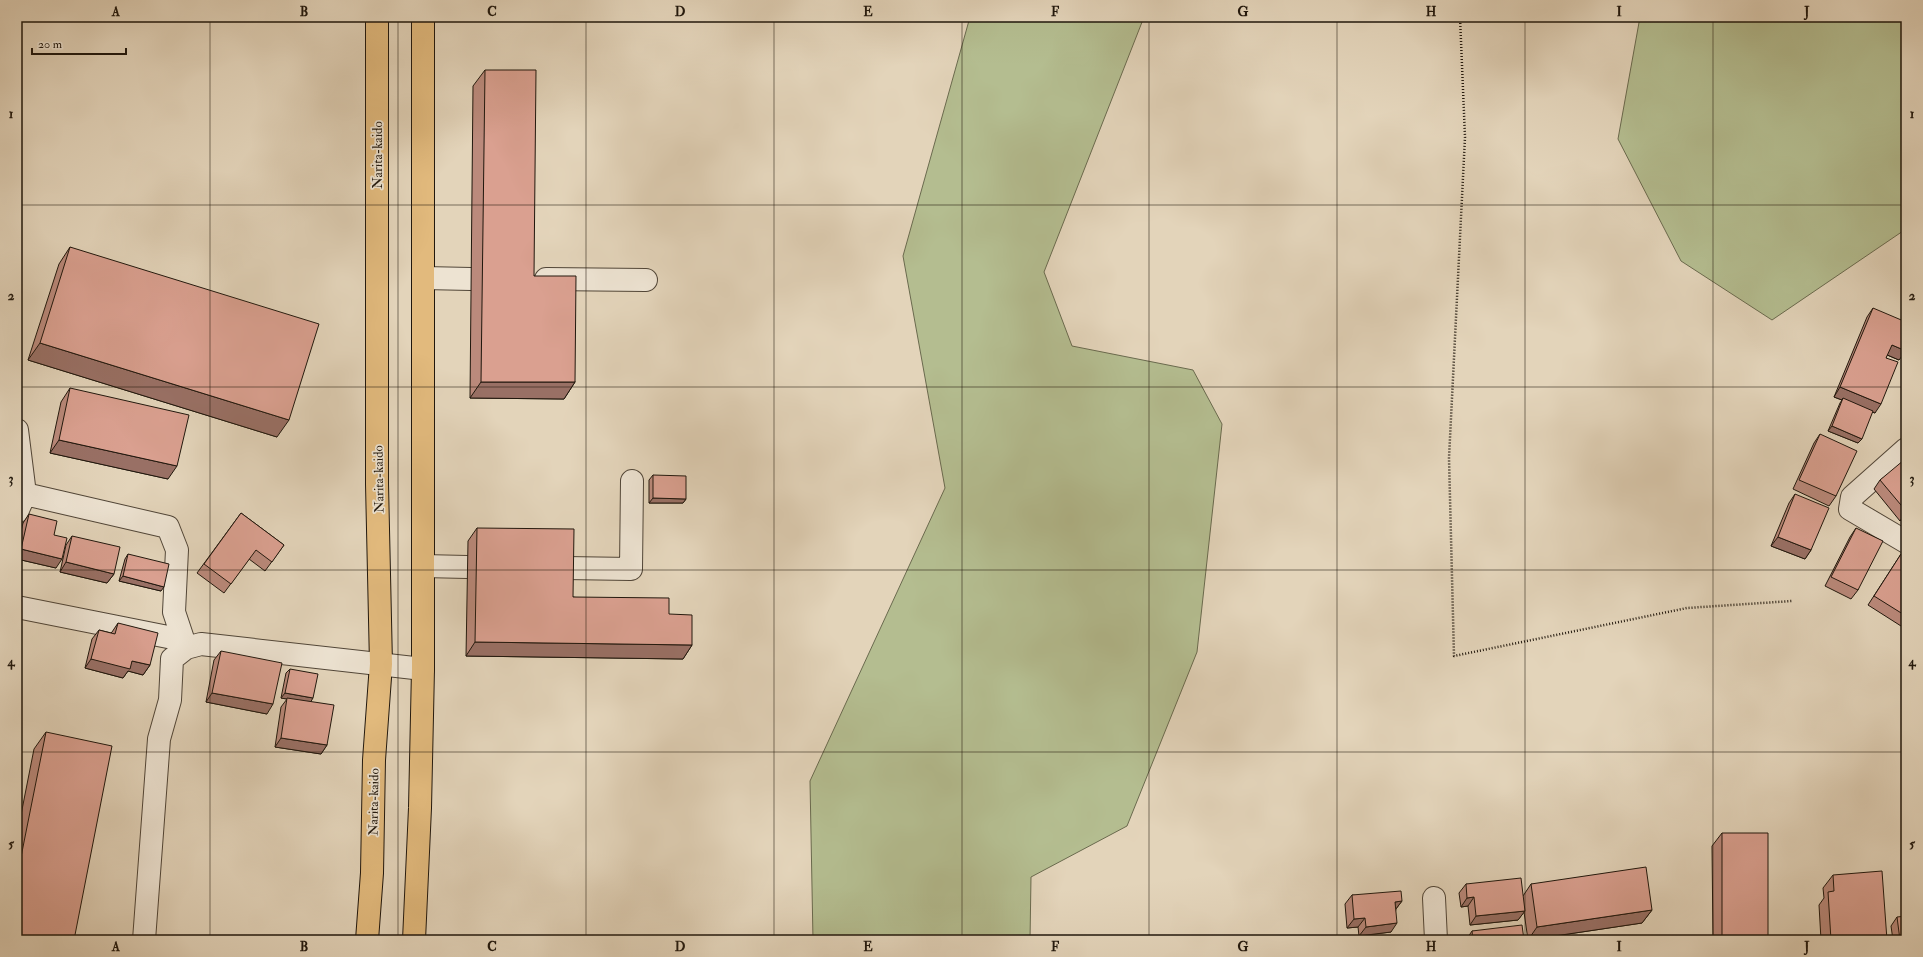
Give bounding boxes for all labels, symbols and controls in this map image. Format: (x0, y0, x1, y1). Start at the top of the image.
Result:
text: A (111, 4, 121, 20)
text: B (300, 4, 308, 20)
text: C (487, 4, 497, 20)
text: D (675, 4, 686, 20)
text: E (863, 4, 873, 20)
text: F (1051, 4, 1060, 20)
text: G (1238, 4, 1249, 20)
text: H (1426, 4, 1437, 20)
text: I (1616, 4, 1622, 20)
text: J (1803, 4, 1810, 21)
scale bar (32, 30, 126, 56)
text: 20 m (38, 37, 63, 52)
text: 1 (9, 106, 14, 122)
text: 1 (1910, 106, 1915, 122)
street label: Narita-kaido (370, 121, 386, 189)
text: 2 (8, 288, 15, 304)
text: 2 (1909, 288, 1916, 304)
street label: Narita-kaido (370, 445, 388, 513)
text: 3 (9, 471, 14, 487)
text: 3 (1910, 471, 1915, 487)
text: 4 (6, 654, 15, 670)
text: 4 (1907, 654, 1916, 670)
street label: Narita-kaido (365, 768, 383, 836)
text: 5 (8, 836, 14, 852)
text: 5 (1909, 836, 1915, 852)
text: A (111, 939, 121, 955)
text: B (300, 939, 308, 955)
text: C (487, 939, 497, 955)
text: D (675, 939, 686, 955)
text: E (863, 939, 873, 955)
text: F (1051, 939, 1060, 955)
text: G (1238, 939, 1249, 955)
text: H (1426, 939, 1437, 955)
text: I (1616, 939, 1622, 955)
text: J (1803, 939, 1810, 956)

